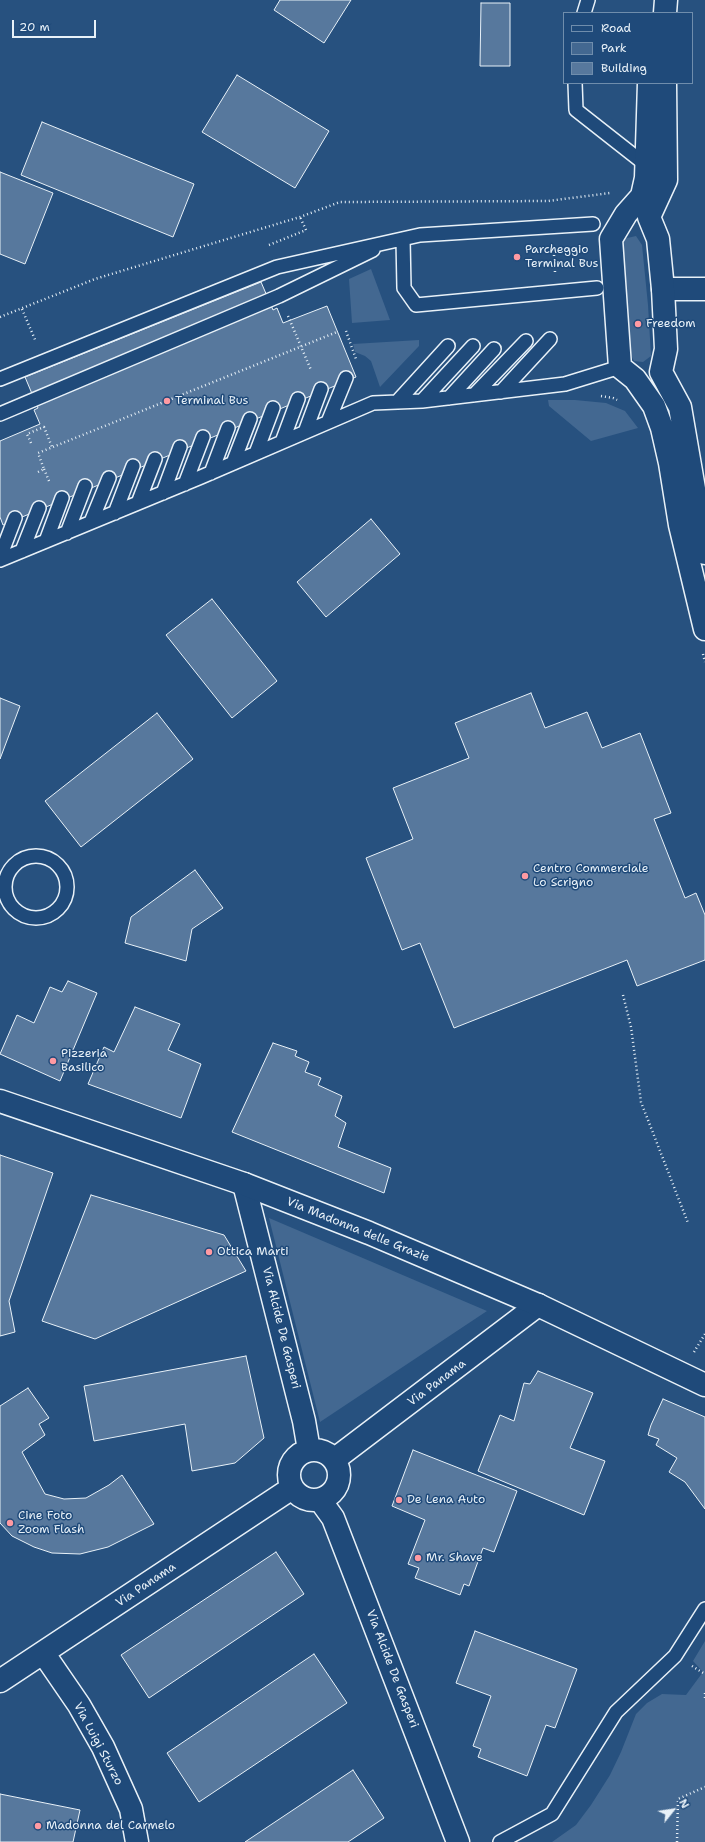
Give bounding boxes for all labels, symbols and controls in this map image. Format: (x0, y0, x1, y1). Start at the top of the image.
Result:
scale bar (14, 12, 98, 38)
legend (563, 12, 693, 84)
text: 20 m (19, 19, 50, 35)
text: Road (601, 20, 631, 36)
text: Park (601, 40, 627, 56)
text: Building (601, 60, 647, 76)
place label: Parcheggio Terminal Bus (525, 243, 598, 271)
marker: Parcheggio Terminal Bus (512, 252, 522, 262)
place label: Freedom (646, 317, 696, 331)
marker: Freedom (633, 319, 643, 329)
place label: Terminal Bus (175, 394, 248, 408)
marker: Terminal Bus (162, 396, 172, 406)
place label: Centro Commerciale Lo Scrigno (533, 862, 649, 890)
marker: Centro Commerciale Lo Scrigno (520, 871, 530, 881)
place label: Pizzeria Basilico (61, 1047, 107, 1075)
marker: Pizzeria Basilico (48, 1056, 58, 1066)
street label: Via Madonna delle Grazie (284, 1195, 432, 1265)
place label: Ottica Marti (217, 1245, 289, 1259)
marker: Ottica Marti (204, 1247, 214, 1257)
street label: Via Alcide De Gasperi (259, 1265, 303, 1391)
street label: Via Panama (405, 1356, 469, 1410)
place label: De Lena Auto (407, 1493, 485, 1507)
marker: De Lena Auto (394, 1495, 404, 1505)
place label: Cine Foto Zoom Flash (18, 1509, 85, 1537)
marker: Cine Foto Zoom Flash (5, 1518, 15, 1528)
place label: Mr. Shave (426, 1551, 483, 1565)
marker: Mr. Shave (413, 1553, 423, 1563)
street label: Via Panama (113, 1560, 179, 1610)
street label: Via Alcide De Gasperi (363, 1608, 421, 1730)
street label: Via Luigi Sturzo (70, 1700, 126, 1788)
north arrow (653, 1790, 693, 1830)
text: N (675, 1796, 693, 1811)
place label: Madonna del Carmelo (46, 1819, 175, 1833)
marker: Madonna del Carmelo (33, 1821, 43, 1831)

